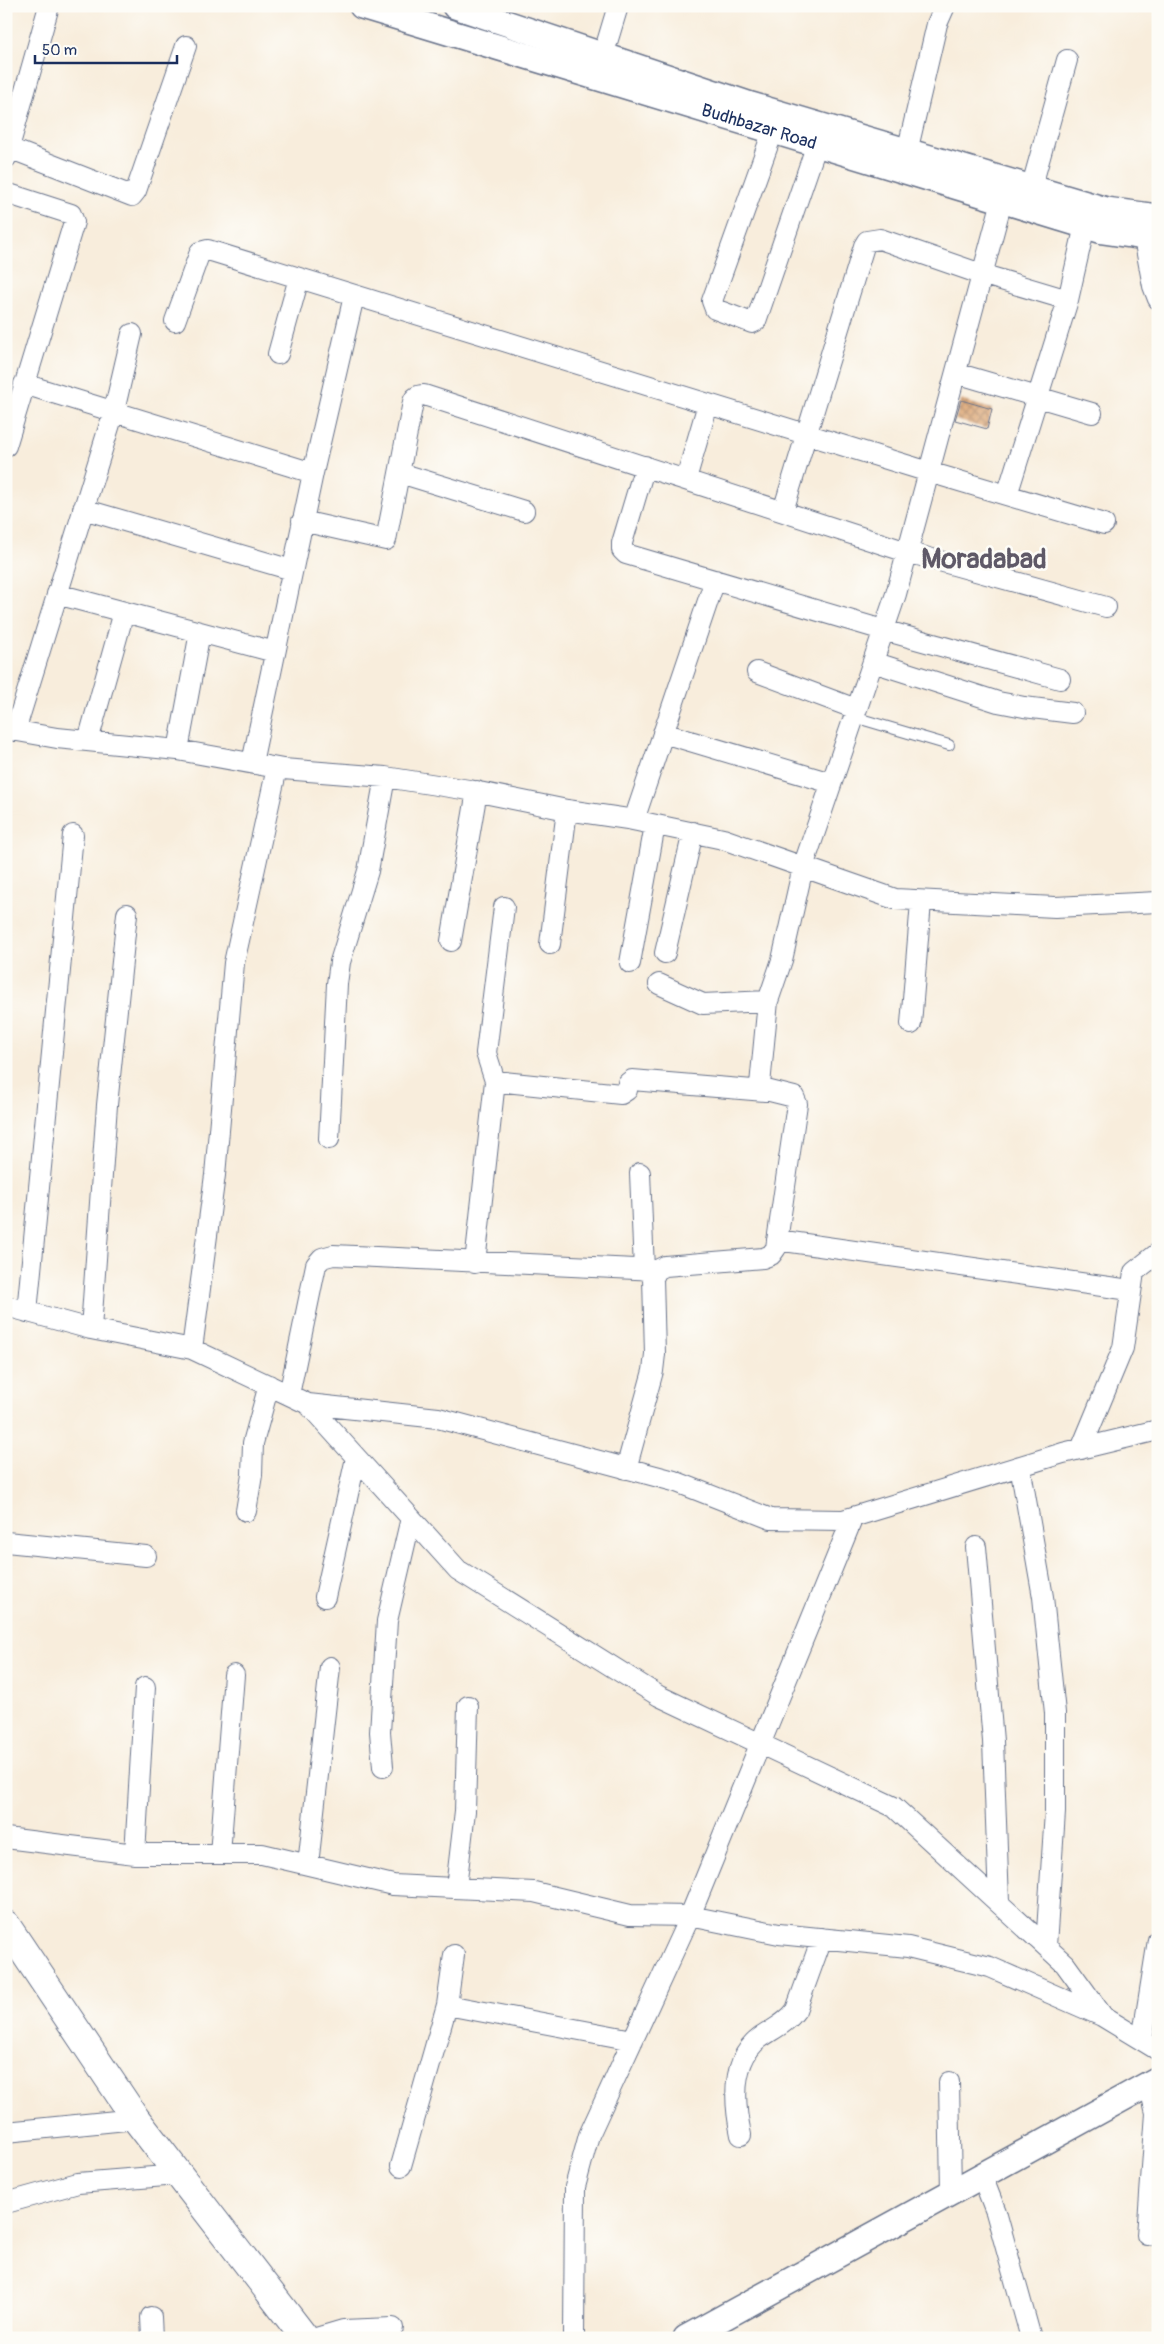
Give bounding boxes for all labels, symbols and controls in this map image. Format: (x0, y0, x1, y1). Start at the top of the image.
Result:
scale bar (35, 32, 178, 64)
text: 50 m (42, 41, 77, 60)
street label: Budhbazar Road (699, 99, 819, 155)
district label: Moradabad (921, 542, 1047, 577)

